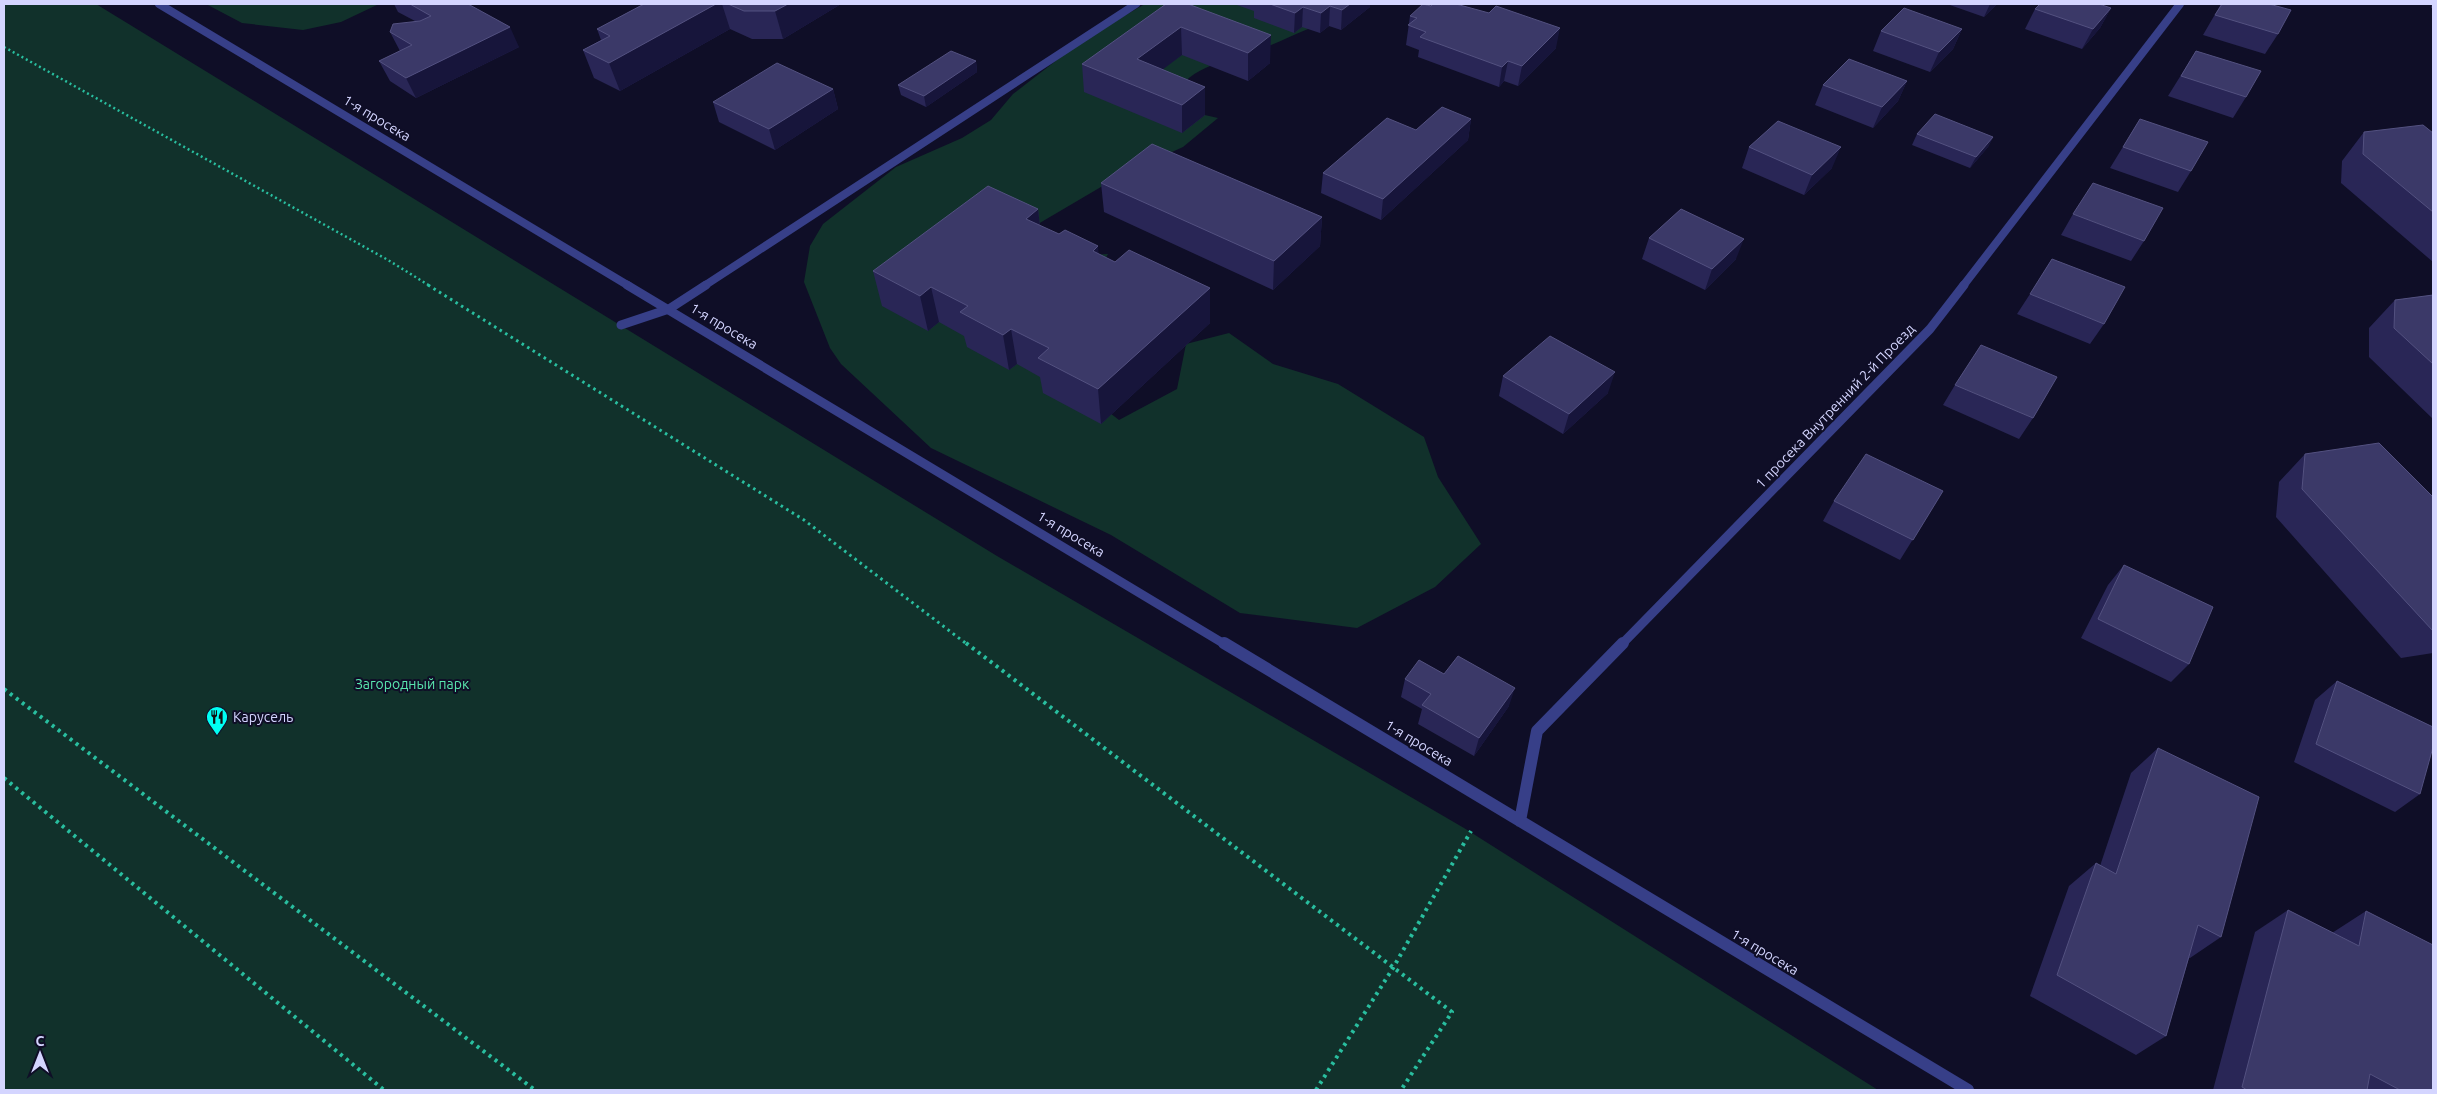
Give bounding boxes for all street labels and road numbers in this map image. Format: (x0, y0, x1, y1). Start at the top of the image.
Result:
street label: 1-я просека (340, 92, 414, 144)
street label: 1-я просека (687, 300, 761, 352)
street label: 1 просека Внутренний 2-й Проезд (1752, 321, 1918, 491)
street label: 1-я просека (1034, 508, 1108, 560)
street label: 1-я просека (1382, 717, 1456, 769)
street label: 1-я просека (1728, 926, 1802, 978)

